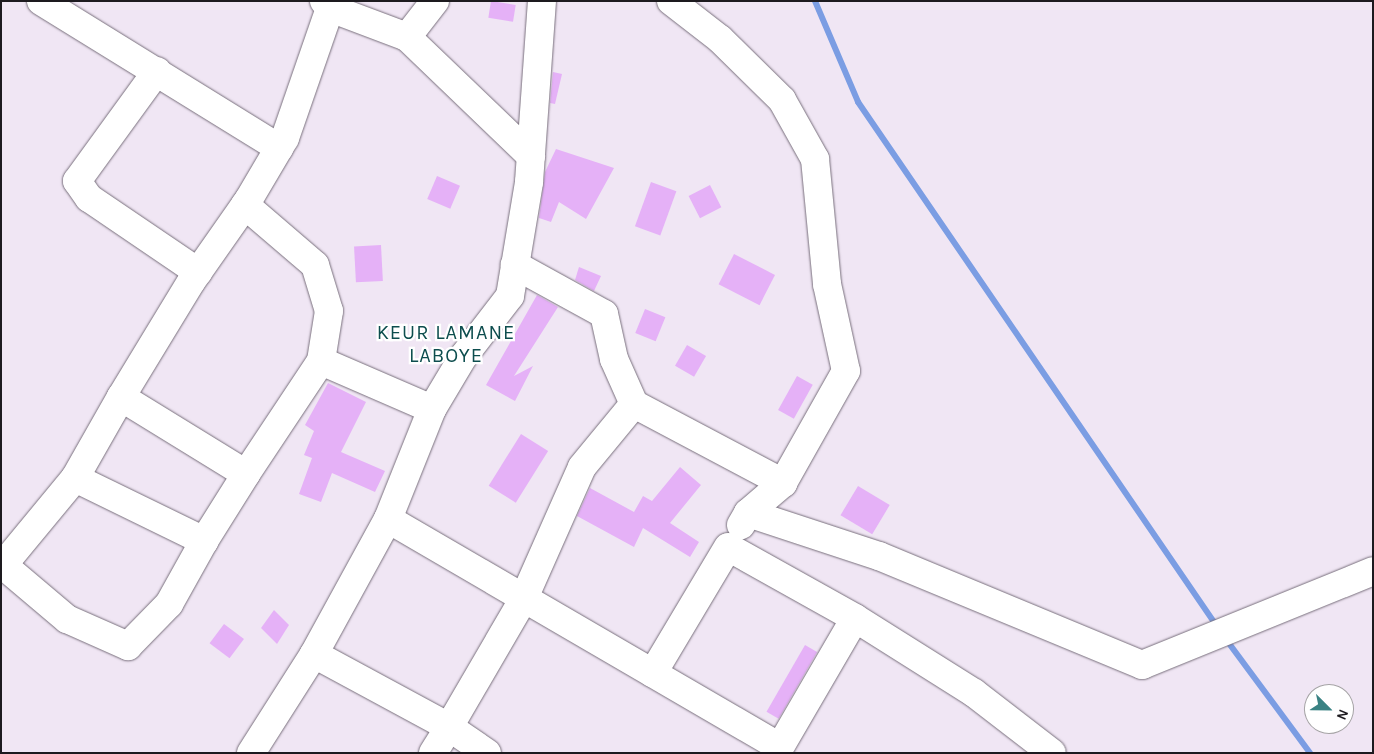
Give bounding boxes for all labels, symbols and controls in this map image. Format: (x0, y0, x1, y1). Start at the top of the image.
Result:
district label: KEUR LAMANE LABOYE (375, 321, 517, 368)
north arrow (1304, 684, 1354, 734)
text: N (1333, 707, 1352, 723)

